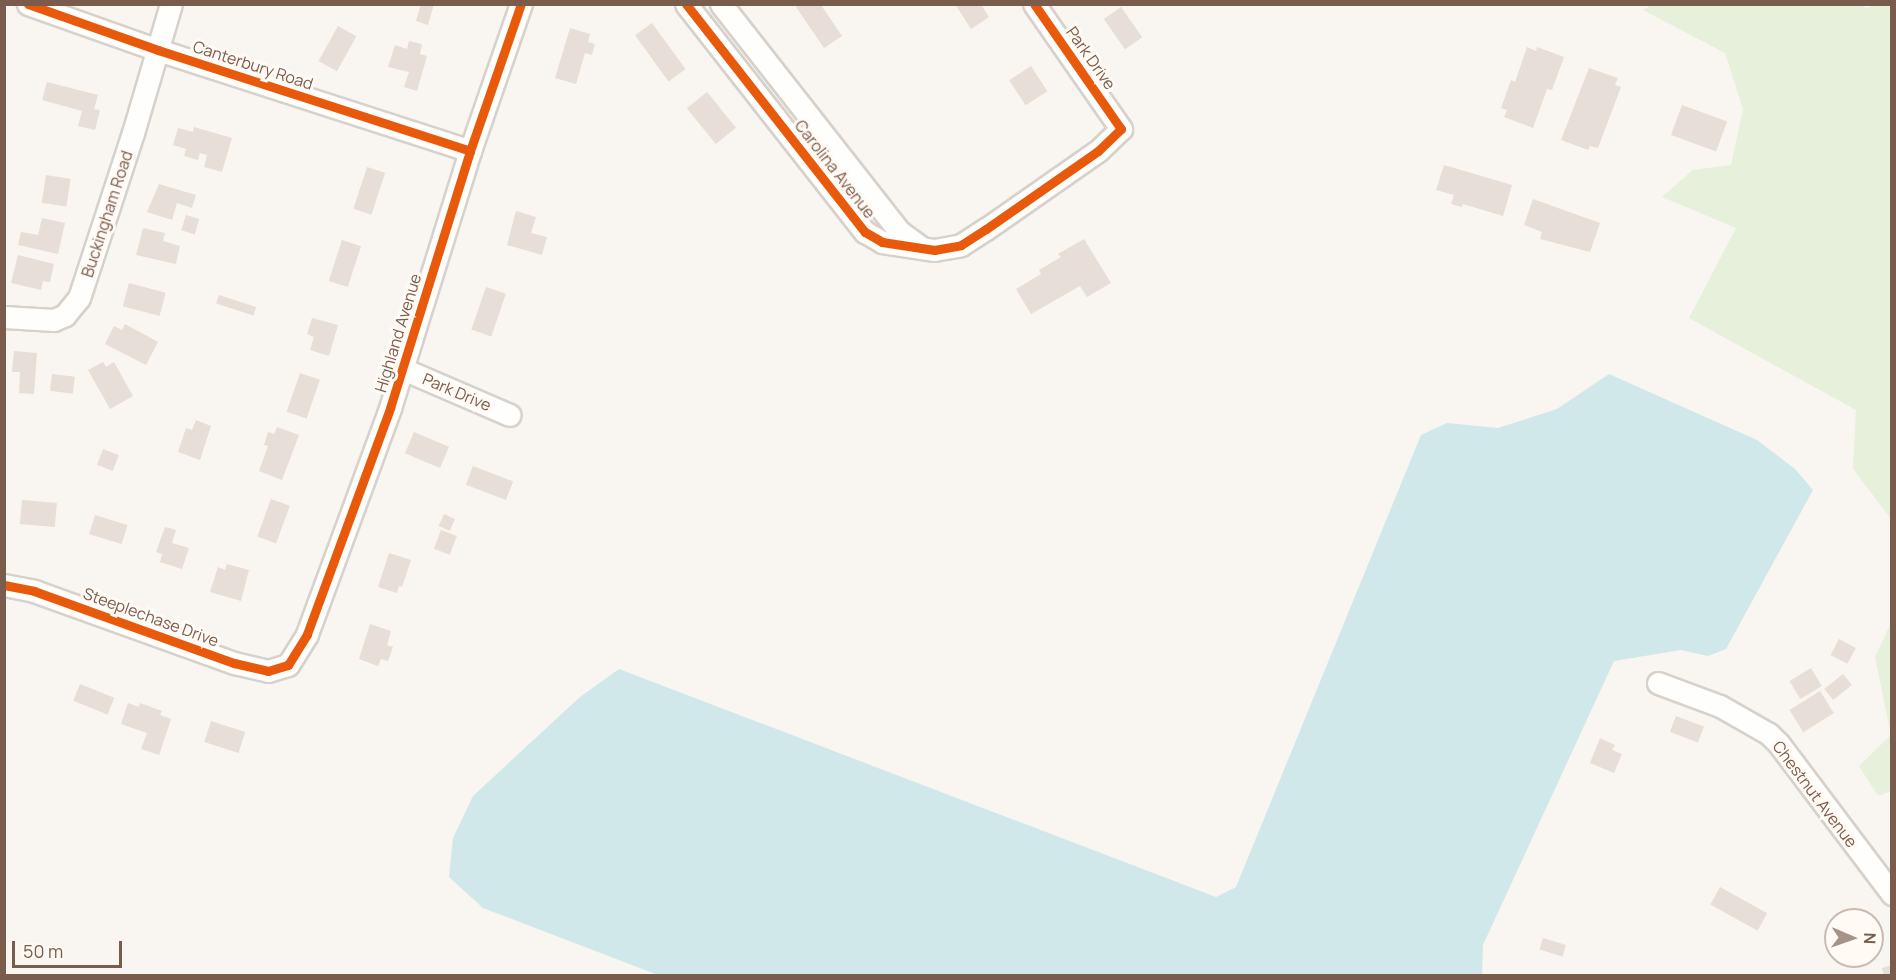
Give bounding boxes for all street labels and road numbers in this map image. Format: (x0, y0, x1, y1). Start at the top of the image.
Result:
street label: Park Drive (1062, 23, 1120, 93)
street label: Canterbury Road (190, 37, 316, 93)
street label: Carolina Avenue (791, 116, 879, 222)
street label: Buckingham Road (77, 148, 137, 280)
street label: Highland Avenue (371, 271, 425, 395)
street label: Park Drive (420, 369, 494, 415)
street label: Steeplechase Drive (81, 584, 221, 650)
street label: Chestnut Avenue (1769, 737, 1861, 851)

